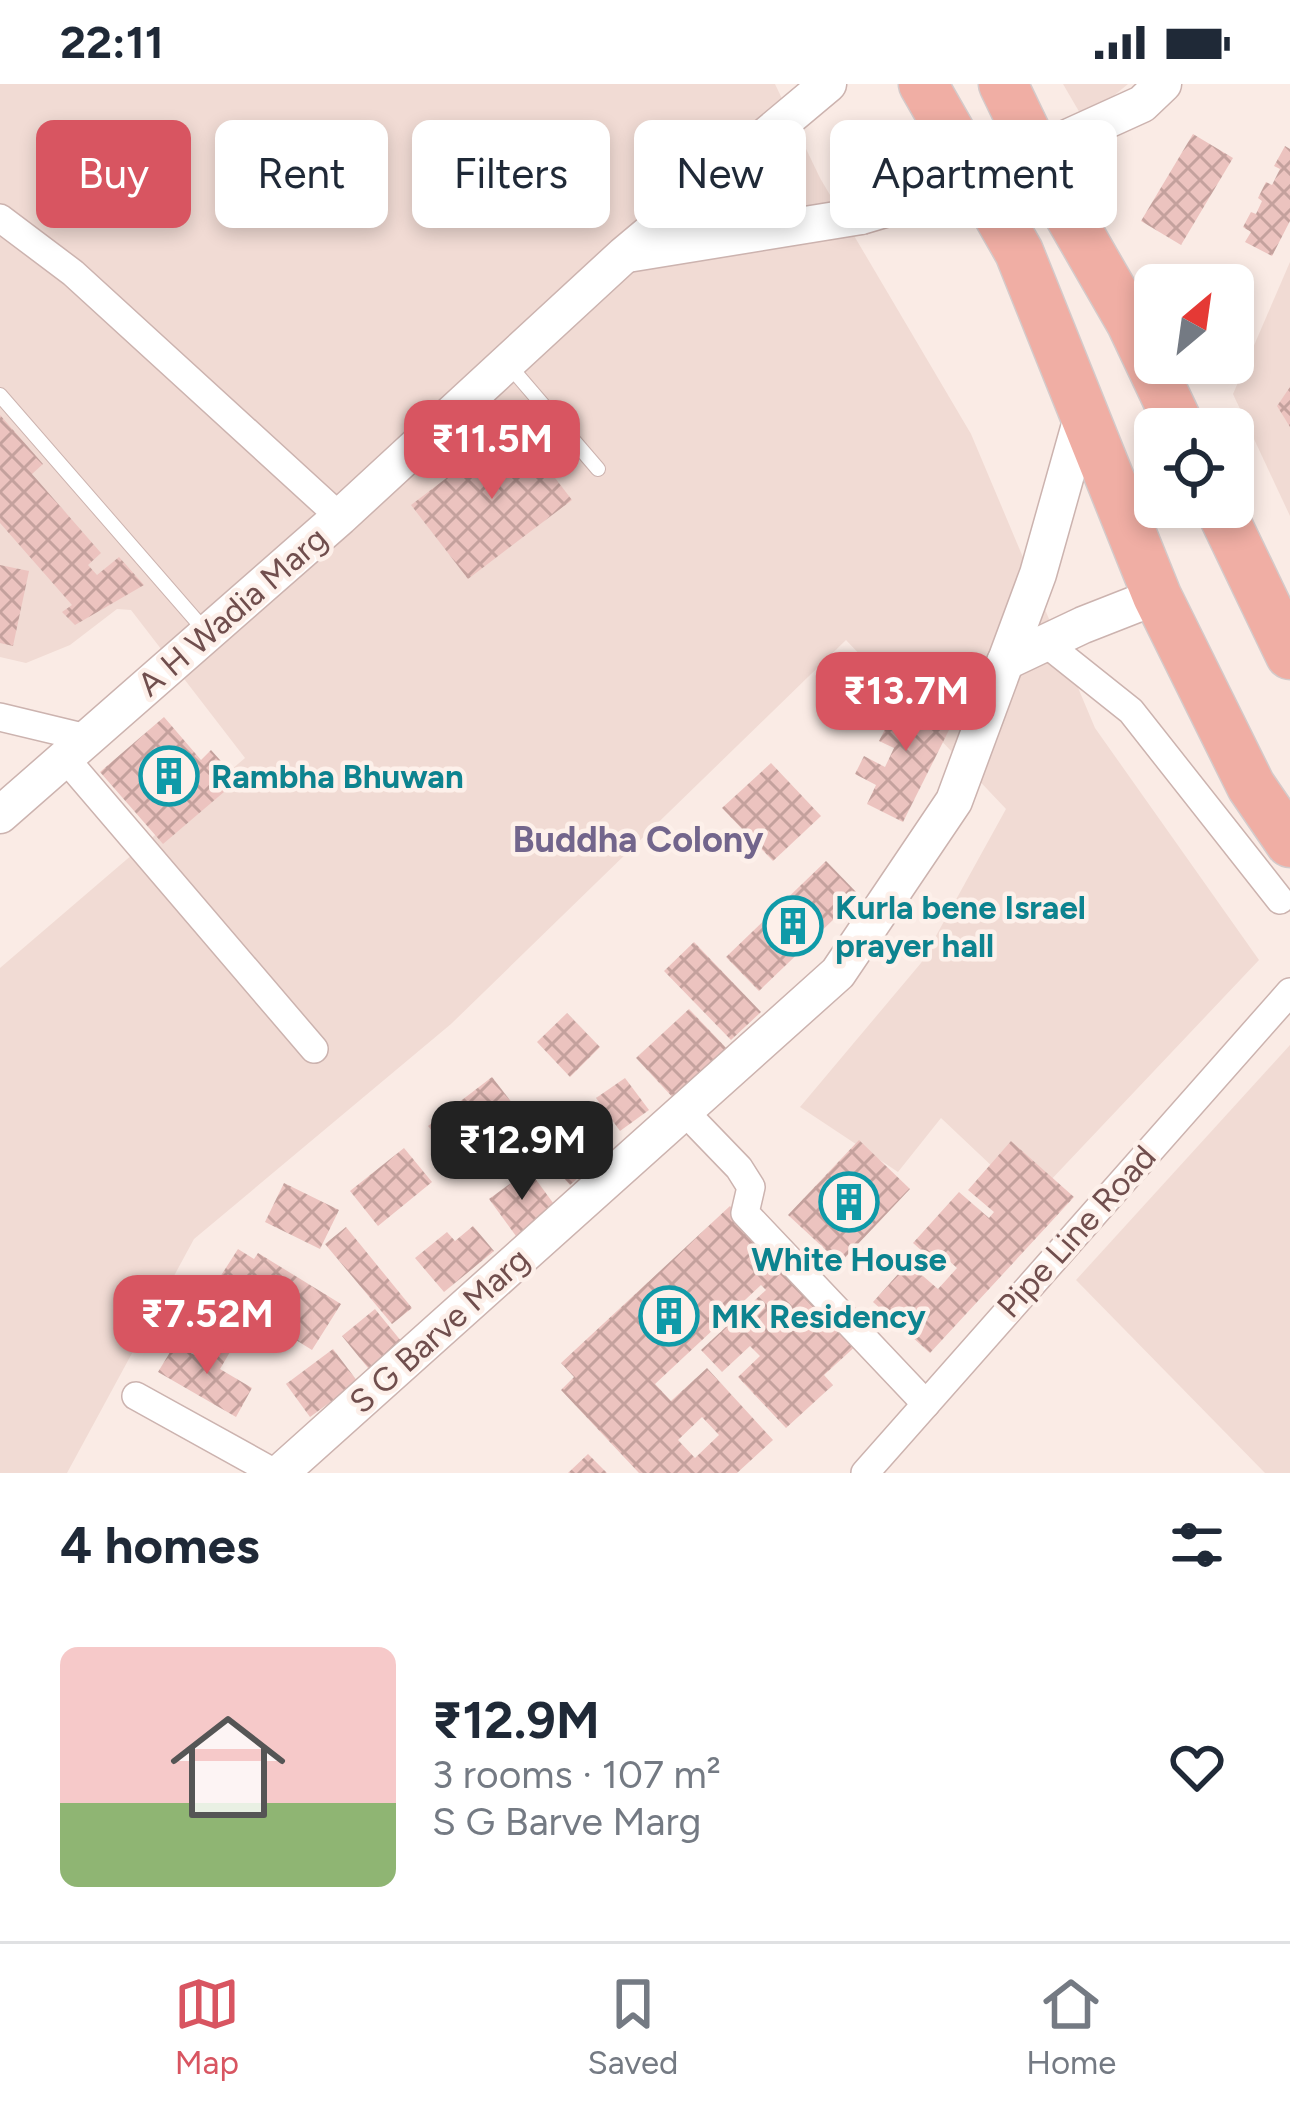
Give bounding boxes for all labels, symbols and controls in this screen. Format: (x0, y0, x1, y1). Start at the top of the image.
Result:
text: 22:11 (60, 15, 164, 69)
chip: Buy (36, 120, 191, 228)
chip: Rent (215, 120, 388, 228)
chip: Filters (412, 120, 610, 228)
chip: New (634, 120, 806, 228)
chip: Apartment (830, 120, 1117, 228)
north arrow (1134, 264, 1254, 384)
map controls (1134, 264, 1254, 528)
pin: ₹11.5M (394, 400, 590, 502)
button: locate (1134, 408, 1254, 528)
text: ₹11.5M (431, 415, 553, 462)
street label: A H Wadia Marg (130, 519, 335, 704)
pin: ₹13.7M (808, 652, 1004, 754)
text: ₹13.7M (843, 667, 969, 714)
building icon: Rambha Bhuwan (138, 745, 200, 807)
place label: Rambha Bhuwan (211, 757, 464, 796)
district label: Buddha Colony (512, 818, 764, 861)
place label: Kurla bene Israel prayer hall (835, 888, 1086, 965)
building icon: Kurla bene Israel prayer hall (762, 895, 824, 957)
pin: ₹12.9M (424, 1101, 620, 1203)
text: ₹12.9M (458, 1116, 586, 1163)
street label: Pipe Line Road (989, 1137, 1164, 1325)
building icon: White House (818, 1171, 880, 1233)
street label: S G Barve Marg (342, 1240, 537, 1421)
place label: White House (751, 1240, 947, 1279)
pin: ₹7.52M (109, 1275, 305, 1377)
building icon: MK Residency (638, 1285, 700, 1347)
text: ₹7.52M (140, 1290, 274, 1337)
place label: MK Residency (711, 1297, 926, 1336)
icon: filters (1164, 1512, 1230, 1578)
text: 4 homes (60, 1515, 260, 1576)
text: ₹12.9M (432, 1690, 600, 1751)
icon: home (156, 1695, 300, 1839)
icon: heart (1164, 1734, 1230, 1800)
text: 3 rooms · 107 m² (432, 1751, 721, 1798)
text: S G Barve Marg (432, 1798, 701, 1845)
tab: Map (174, 1971, 240, 2082)
tab: Saved (587, 1971, 678, 2082)
tab: Home (1026, 1971, 1116, 2082)

